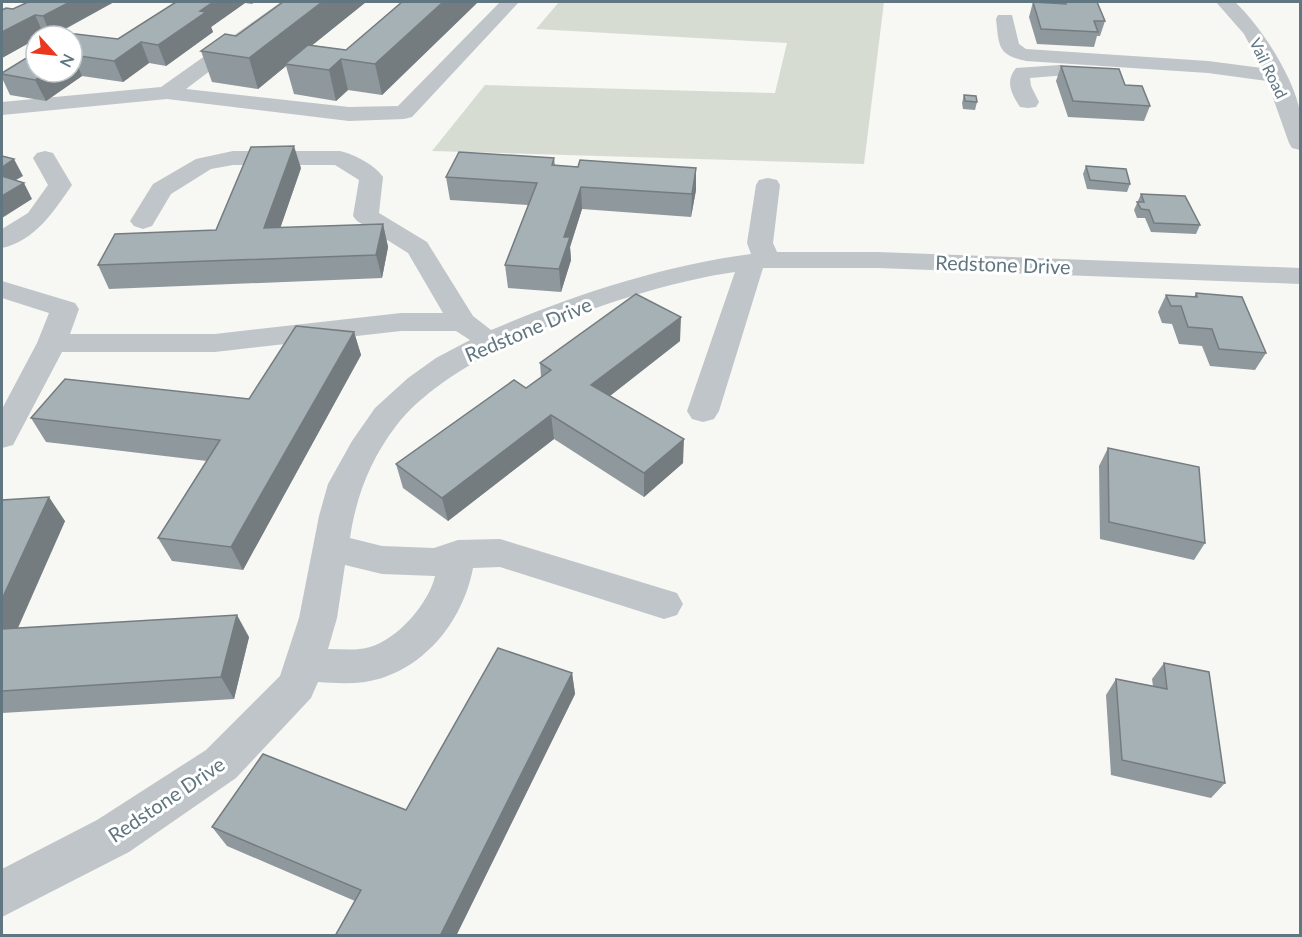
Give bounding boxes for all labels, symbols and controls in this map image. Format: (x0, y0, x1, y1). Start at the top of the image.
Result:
north arrow (24, 24, 84, 84)
street label: Vail Road (1246, 35, 1292, 101)
text: N (57, 51, 79, 71)
street label: Redstone Drive (935, 250, 1071, 278)
street label: Redstone Drive (461, 292, 595, 366)
street label: Redstone Drive (103, 751, 229, 847)

